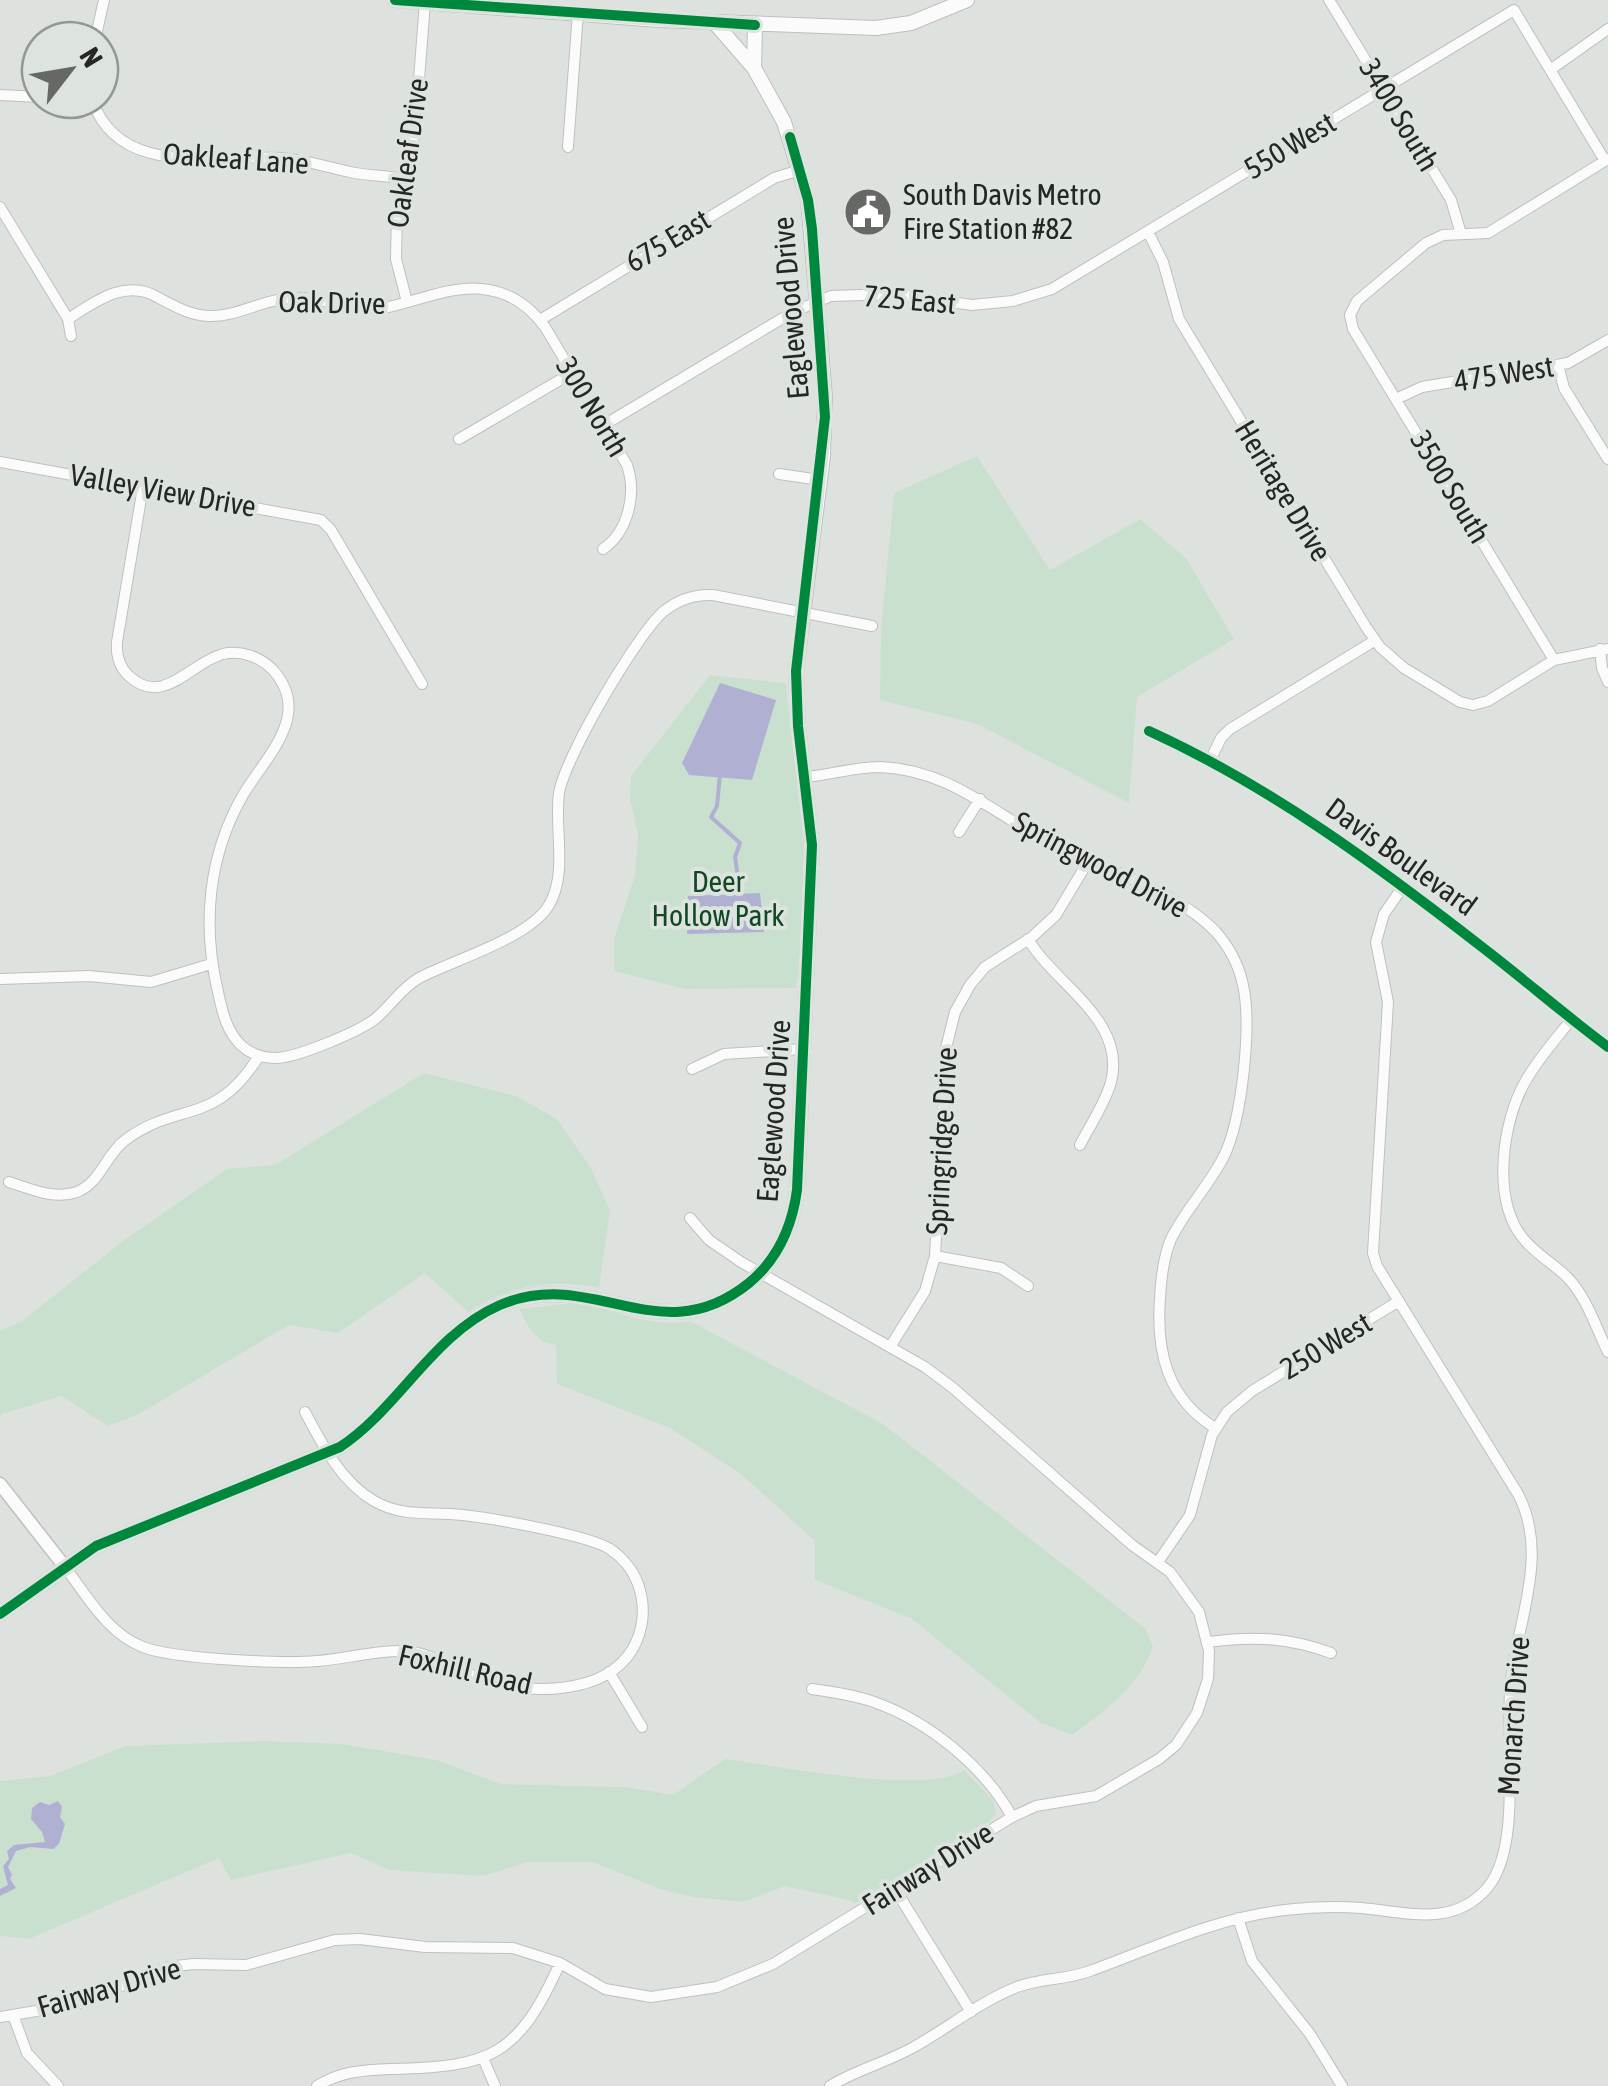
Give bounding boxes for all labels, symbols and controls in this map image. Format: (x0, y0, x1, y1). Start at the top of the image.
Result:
north arrow (20, 20, 120, 120)
text: N (73, 42, 109, 72)
street label: 3400 South (1353, 52, 1447, 177)
street label: Oakleaf Drive (380, 76, 434, 230)
street label: 550 West (1238, 105, 1341, 185)
street label: Oakleaf Lane (162, 136, 310, 180)
place label: South Davis Metro Fire Station #82 (903, 177, 1102, 245)
public building icon: South Davis Metro Fire Station #82 (842, 186, 894, 238)
street label: 675 East (619, 202, 716, 279)
street label: Eaglewood Drive (765, 215, 815, 401)
street label: 725 East (863, 278, 958, 320)
street label: Oak Drive (278, 284, 386, 320)
street label: 475 West (1452, 348, 1556, 398)
street label: 300 North (550, 351, 636, 462)
street label: Heritage Drive (1229, 414, 1339, 567)
street label: 3500 South (1404, 424, 1498, 549)
street label: Valley View Drive (67, 457, 259, 523)
street label: Davis Boulevard (1320, 790, 1483, 922)
street label: Springwood Drive (1008, 804, 1193, 924)
park label: Deer Hollow Park (651, 864, 785, 932)
street label: Eaglewood Drive (750, 1018, 796, 1203)
street label: Springridge Drive (919, 1046, 963, 1236)
street label: 250 West (1274, 1305, 1377, 1385)
street label: Monarch Drive (1490, 1635, 1536, 1797)
street label: Foxhill Road (395, 1637, 535, 1701)
street label: Fairway Drive (856, 1815, 999, 1922)
street label: Fairway Drive (33, 1950, 184, 2024)

